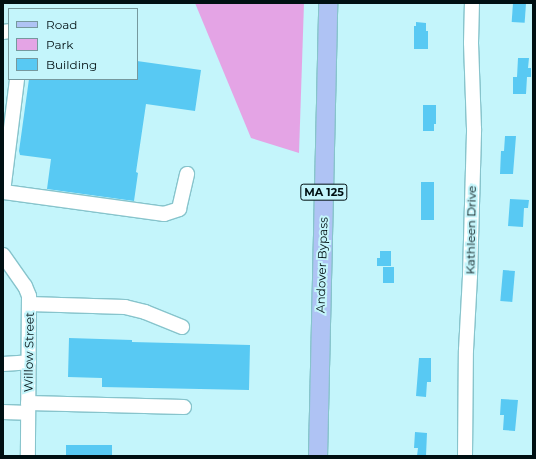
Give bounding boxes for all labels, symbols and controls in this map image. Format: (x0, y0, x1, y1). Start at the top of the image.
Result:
legend (8, 8, 138, 80)
text: Road (46, 17, 77, 32)
text: Park (46, 37, 73, 52)
text: Building (46, 57, 97, 72)
road number: MA 125 (300, 183, 348, 201)
street label: Kathleen Drive (463, 185, 479, 275)
street label: Andover Bypass (313, 217, 331, 313)
street label: Willow Street (21, 312, 37, 392)

